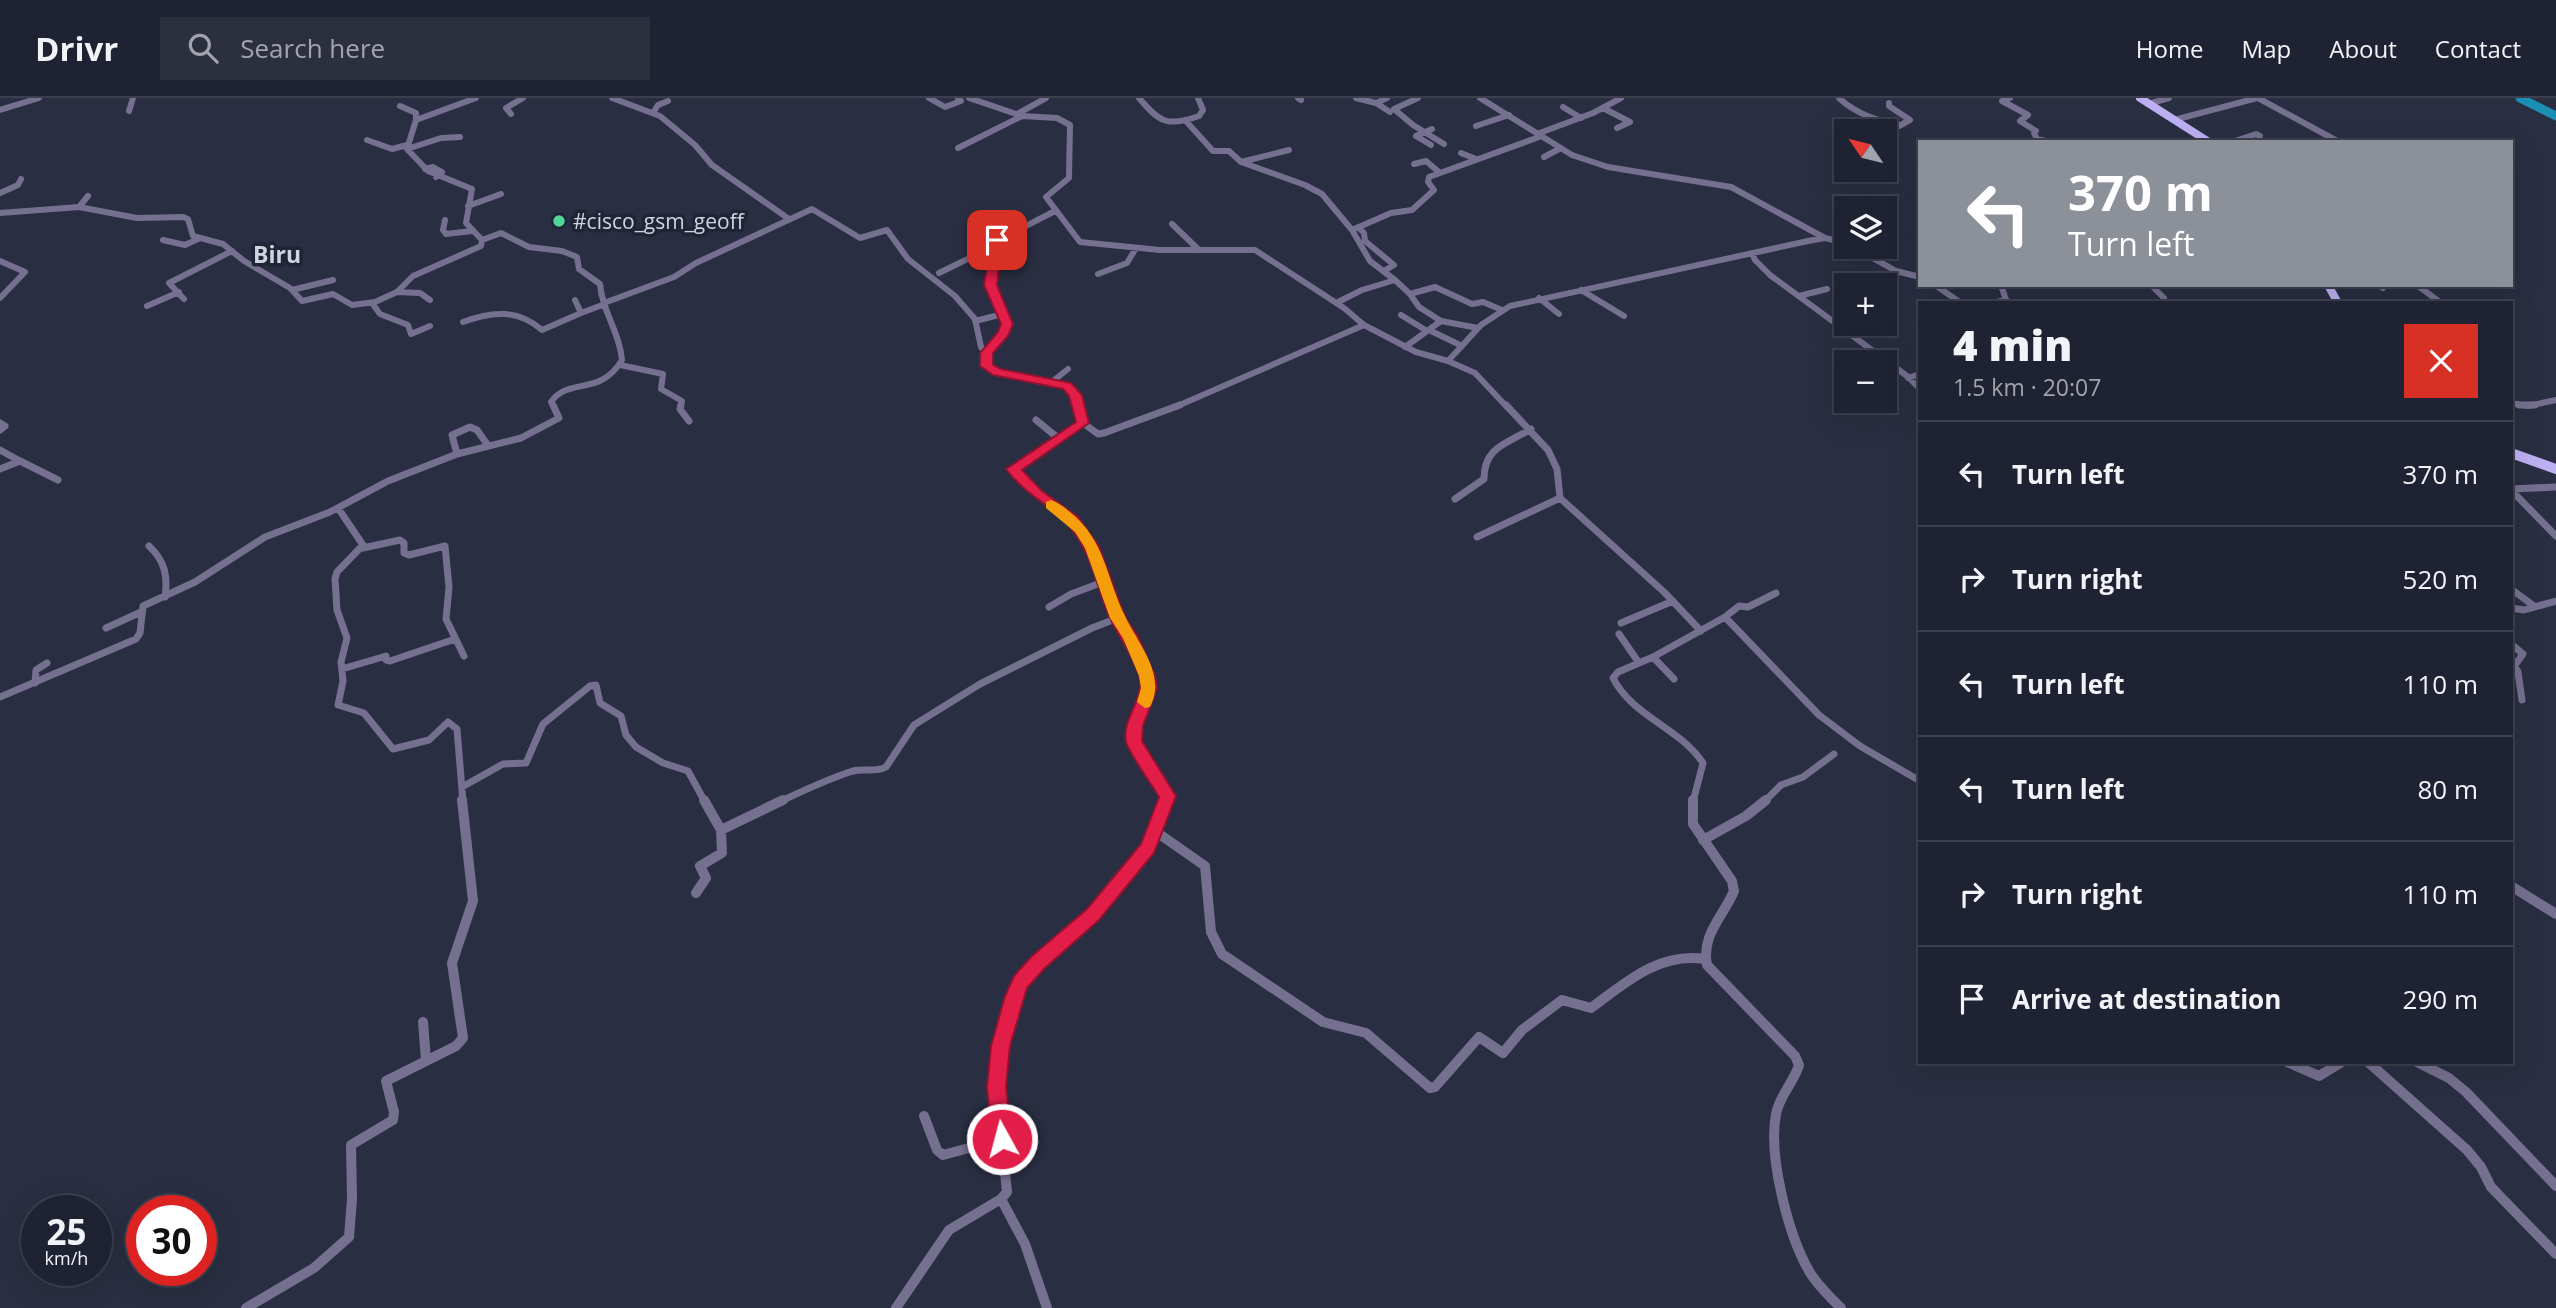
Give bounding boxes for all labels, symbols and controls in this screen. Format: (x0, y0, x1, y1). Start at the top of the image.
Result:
search box (160, 17, 650, 80)
text: Drivr (35, 26, 118, 71)
icon: search (184, 29, 222, 67)
text: Search here (240, 30, 385, 66)
text: Home (2136, 32, 2204, 65)
text: Map (2242, 32, 2291, 65)
text: About (2329, 32, 2397, 65)
text: Contact (2435, 32, 2521, 65)
north arrow (1834, 119, 1897, 182)
map controls (1834, 119, 1897, 413)
text: 370 m (2068, 159, 2213, 225)
icon: left (1953, 168, 2044, 259)
button: layers (1834, 196, 1897, 259)
place label: #cisco_gsm_geoff (573, 207, 746, 235)
pin (967, 210, 1027, 270)
marker: #cisco_gsm_geoff (551, 213, 567, 229)
icon: arrive (978, 221, 1016, 259)
text: Turn left (2068, 222, 2194, 265)
district label: Biru (253, 238, 301, 270)
button: + (1834, 273, 1897, 336)
text: 4 min (1953, 316, 2072, 373)
button: close (2404, 324, 2478, 398)
button: − (1834, 350, 1897, 413)
text: 1.5 km · 20:07 (1953, 371, 2101, 403)
icon: left (1953, 455, 1991, 493)
text: Turn left (2012, 456, 2124, 492)
text: 370 m (2403, 456, 2478, 492)
icon: right (1953, 560, 1991, 598)
text: Turn right (2012, 561, 2143, 597)
text: 520 m (2403, 561, 2478, 597)
icon: left (1953, 665, 1991, 703)
text: Turn left (2012, 666, 2124, 702)
text: 110 m (2403, 666, 2478, 702)
icon: left (1953, 770, 1991, 808)
text: Turn left (2012, 771, 2124, 807)
text: 80 m (2417, 771, 2478, 807)
icon: right (1953, 875, 1991, 913)
text: Turn right (2012, 876, 2143, 912)
text: 110 m (2403, 876, 2478, 912)
icon: arrive (1953, 980, 1991, 1018)
text: Arrive at destination (2012, 981, 2281, 1017)
text: 290 m (2403, 981, 2478, 1017)
position arrow (965, 1102, 1039, 1176)
speed limit sign: 30 (126, 1195, 217, 1286)
text: 25 (46, 1208, 87, 1255)
text: km/h (45, 1246, 88, 1270)

